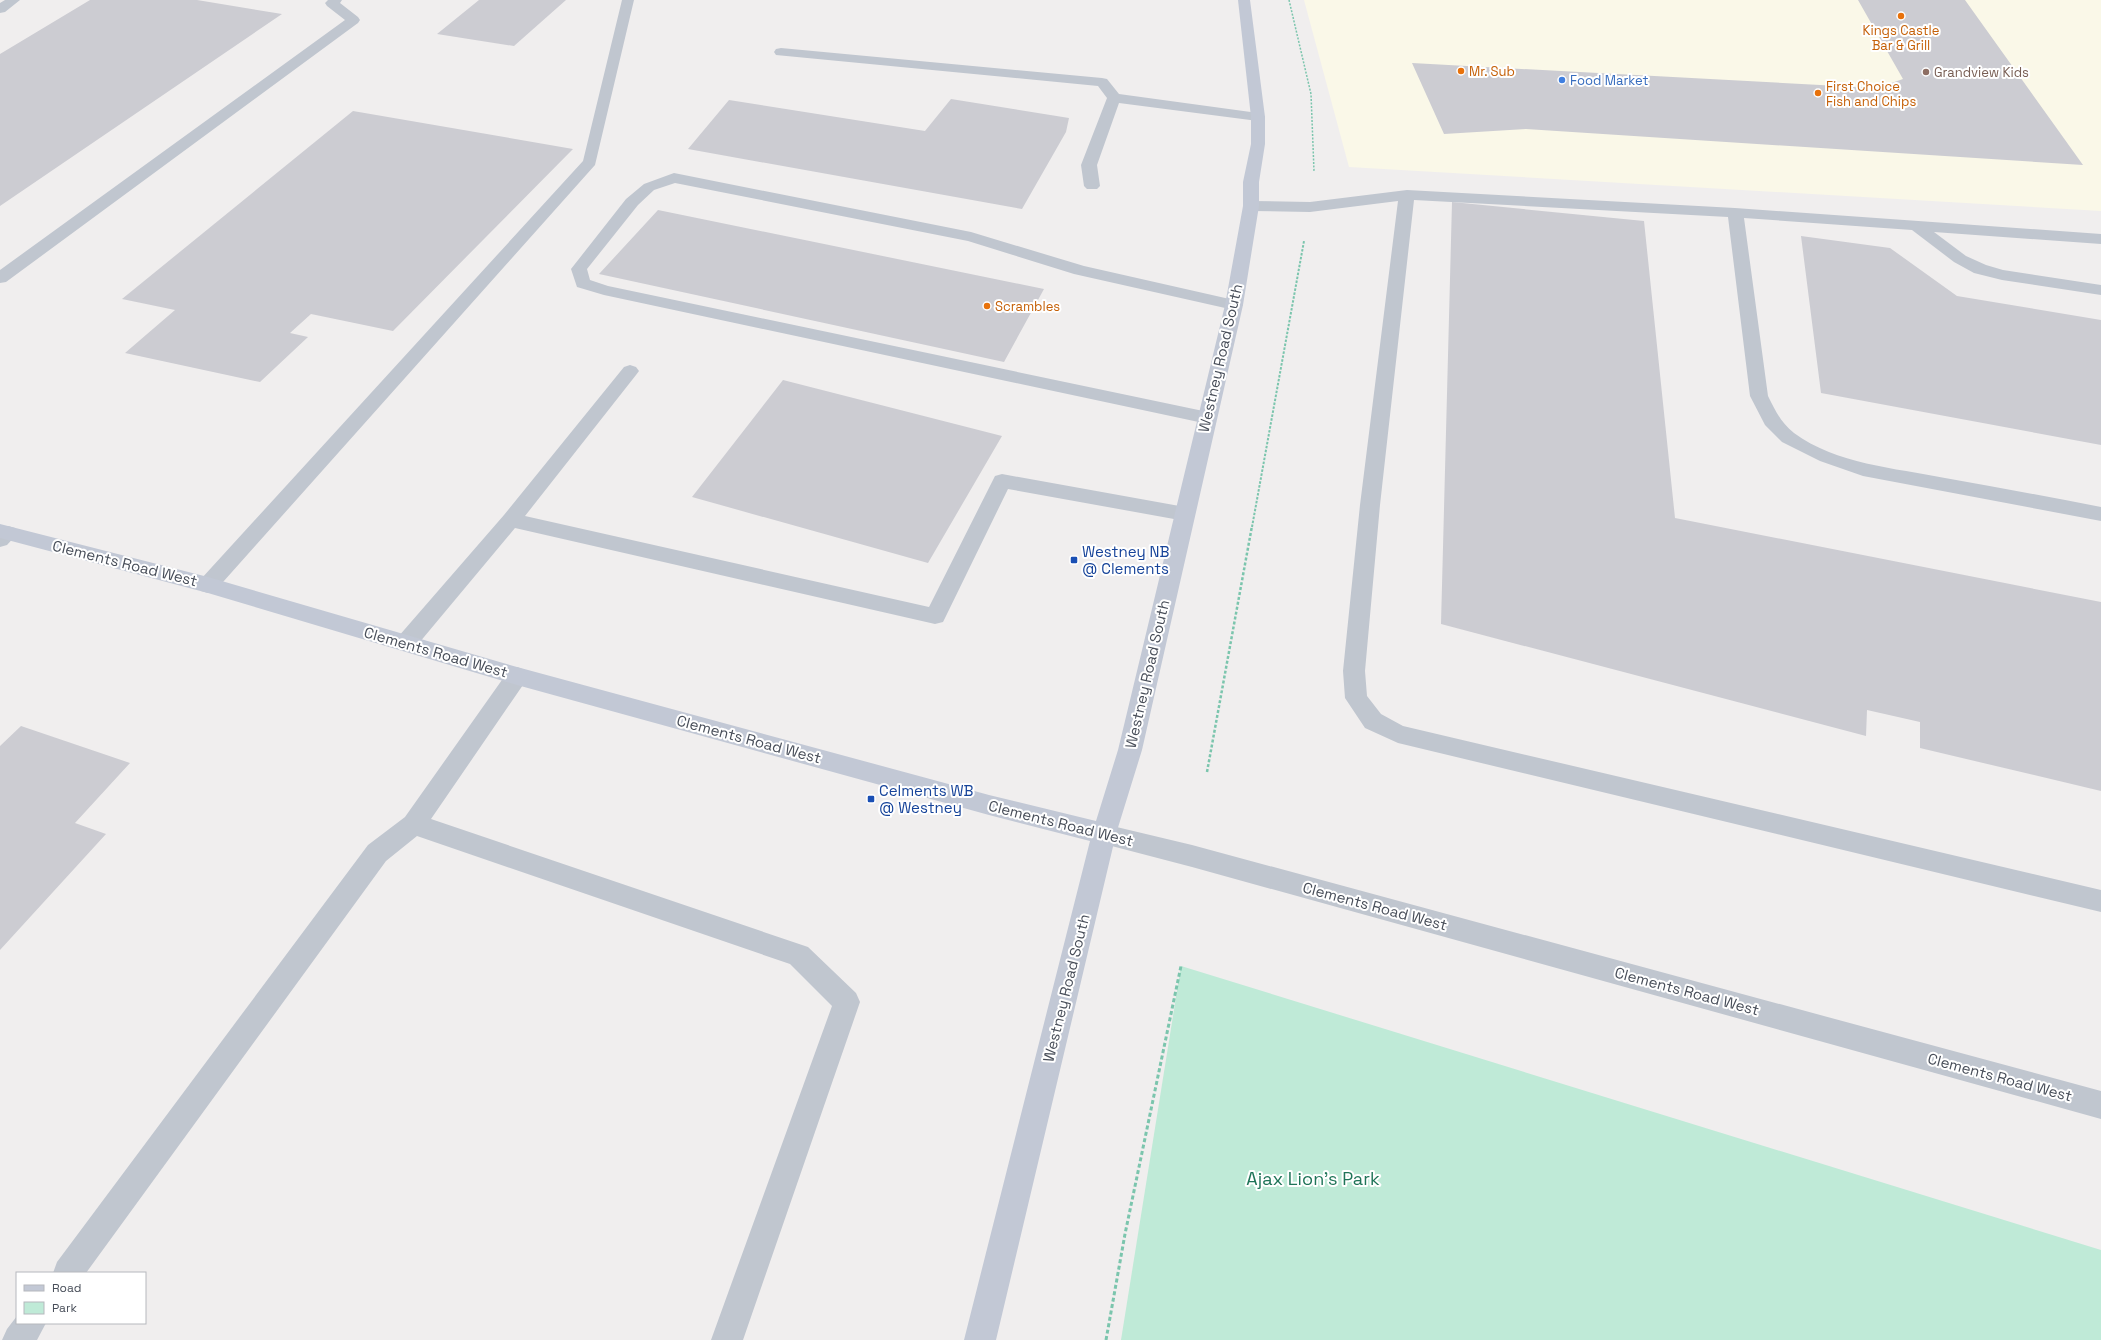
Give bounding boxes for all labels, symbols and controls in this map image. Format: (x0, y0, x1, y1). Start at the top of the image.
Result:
marker: Kings Castle Bar & Grill (1896, 11, 1906, 21)
place label: Kings Castle Bar & Grill (1863, 22, 1939, 54)
place label: Mr. Sub (1469, 63, 1515, 80)
place label: Grandview Kids (1934, 64, 2029, 81)
marker: Mr. Sub (1456, 66, 1466, 76)
marker: Grandview Kids (1921, 67, 1931, 77)
place label: Food Market (1570, 72, 1648, 89)
marker: Food Market (1557, 75, 1567, 85)
place label: First Choice Fish and Chips (1826, 78, 1916, 110)
marker: First Choice Fish and Chips (1813, 88, 1823, 98)
street label: Westney Road South (1194, 282, 1246, 434)
place label: Scrambles (995, 298, 1060, 315)
marker: Scrambles (982, 301, 992, 311)
street label: Clements Road West (51, 536, 199, 590)
place label: Westney NB @ Clements (1082, 542, 1170, 578)
marker: Westney NB @ Clements (1069, 555, 1079, 565)
street label: Westney Road South (1121, 598, 1173, 750)
street label: Clements Road West (362, 622, 510, 682)
street label: Clements Road West (675, 711, 823, 767)
place label: Celments WB @ Westney (879, 781, 974, 817)
marker: Celments WB @ Westney (866, 794, 876, 804)
street label: Clements Road West (987, 796, 1135, 850)
street label: Clements Road West (1301, 878, 1449, 934)
street label: Westney Road South (1038, 912, 1094, 1064)
street label: Clements Road West (1613, 963, 1761, 1019)
street label: Clements Road West (1926, 1049, 2074, 1105)
park label: Ajax Lion's Park (1246, 1167, 1380, 1190)
legend (16, 1272, 146, 1324)
text: Road (52, 1280, 81, 1296)
text: Park (52, 1300, 77, 1316)

